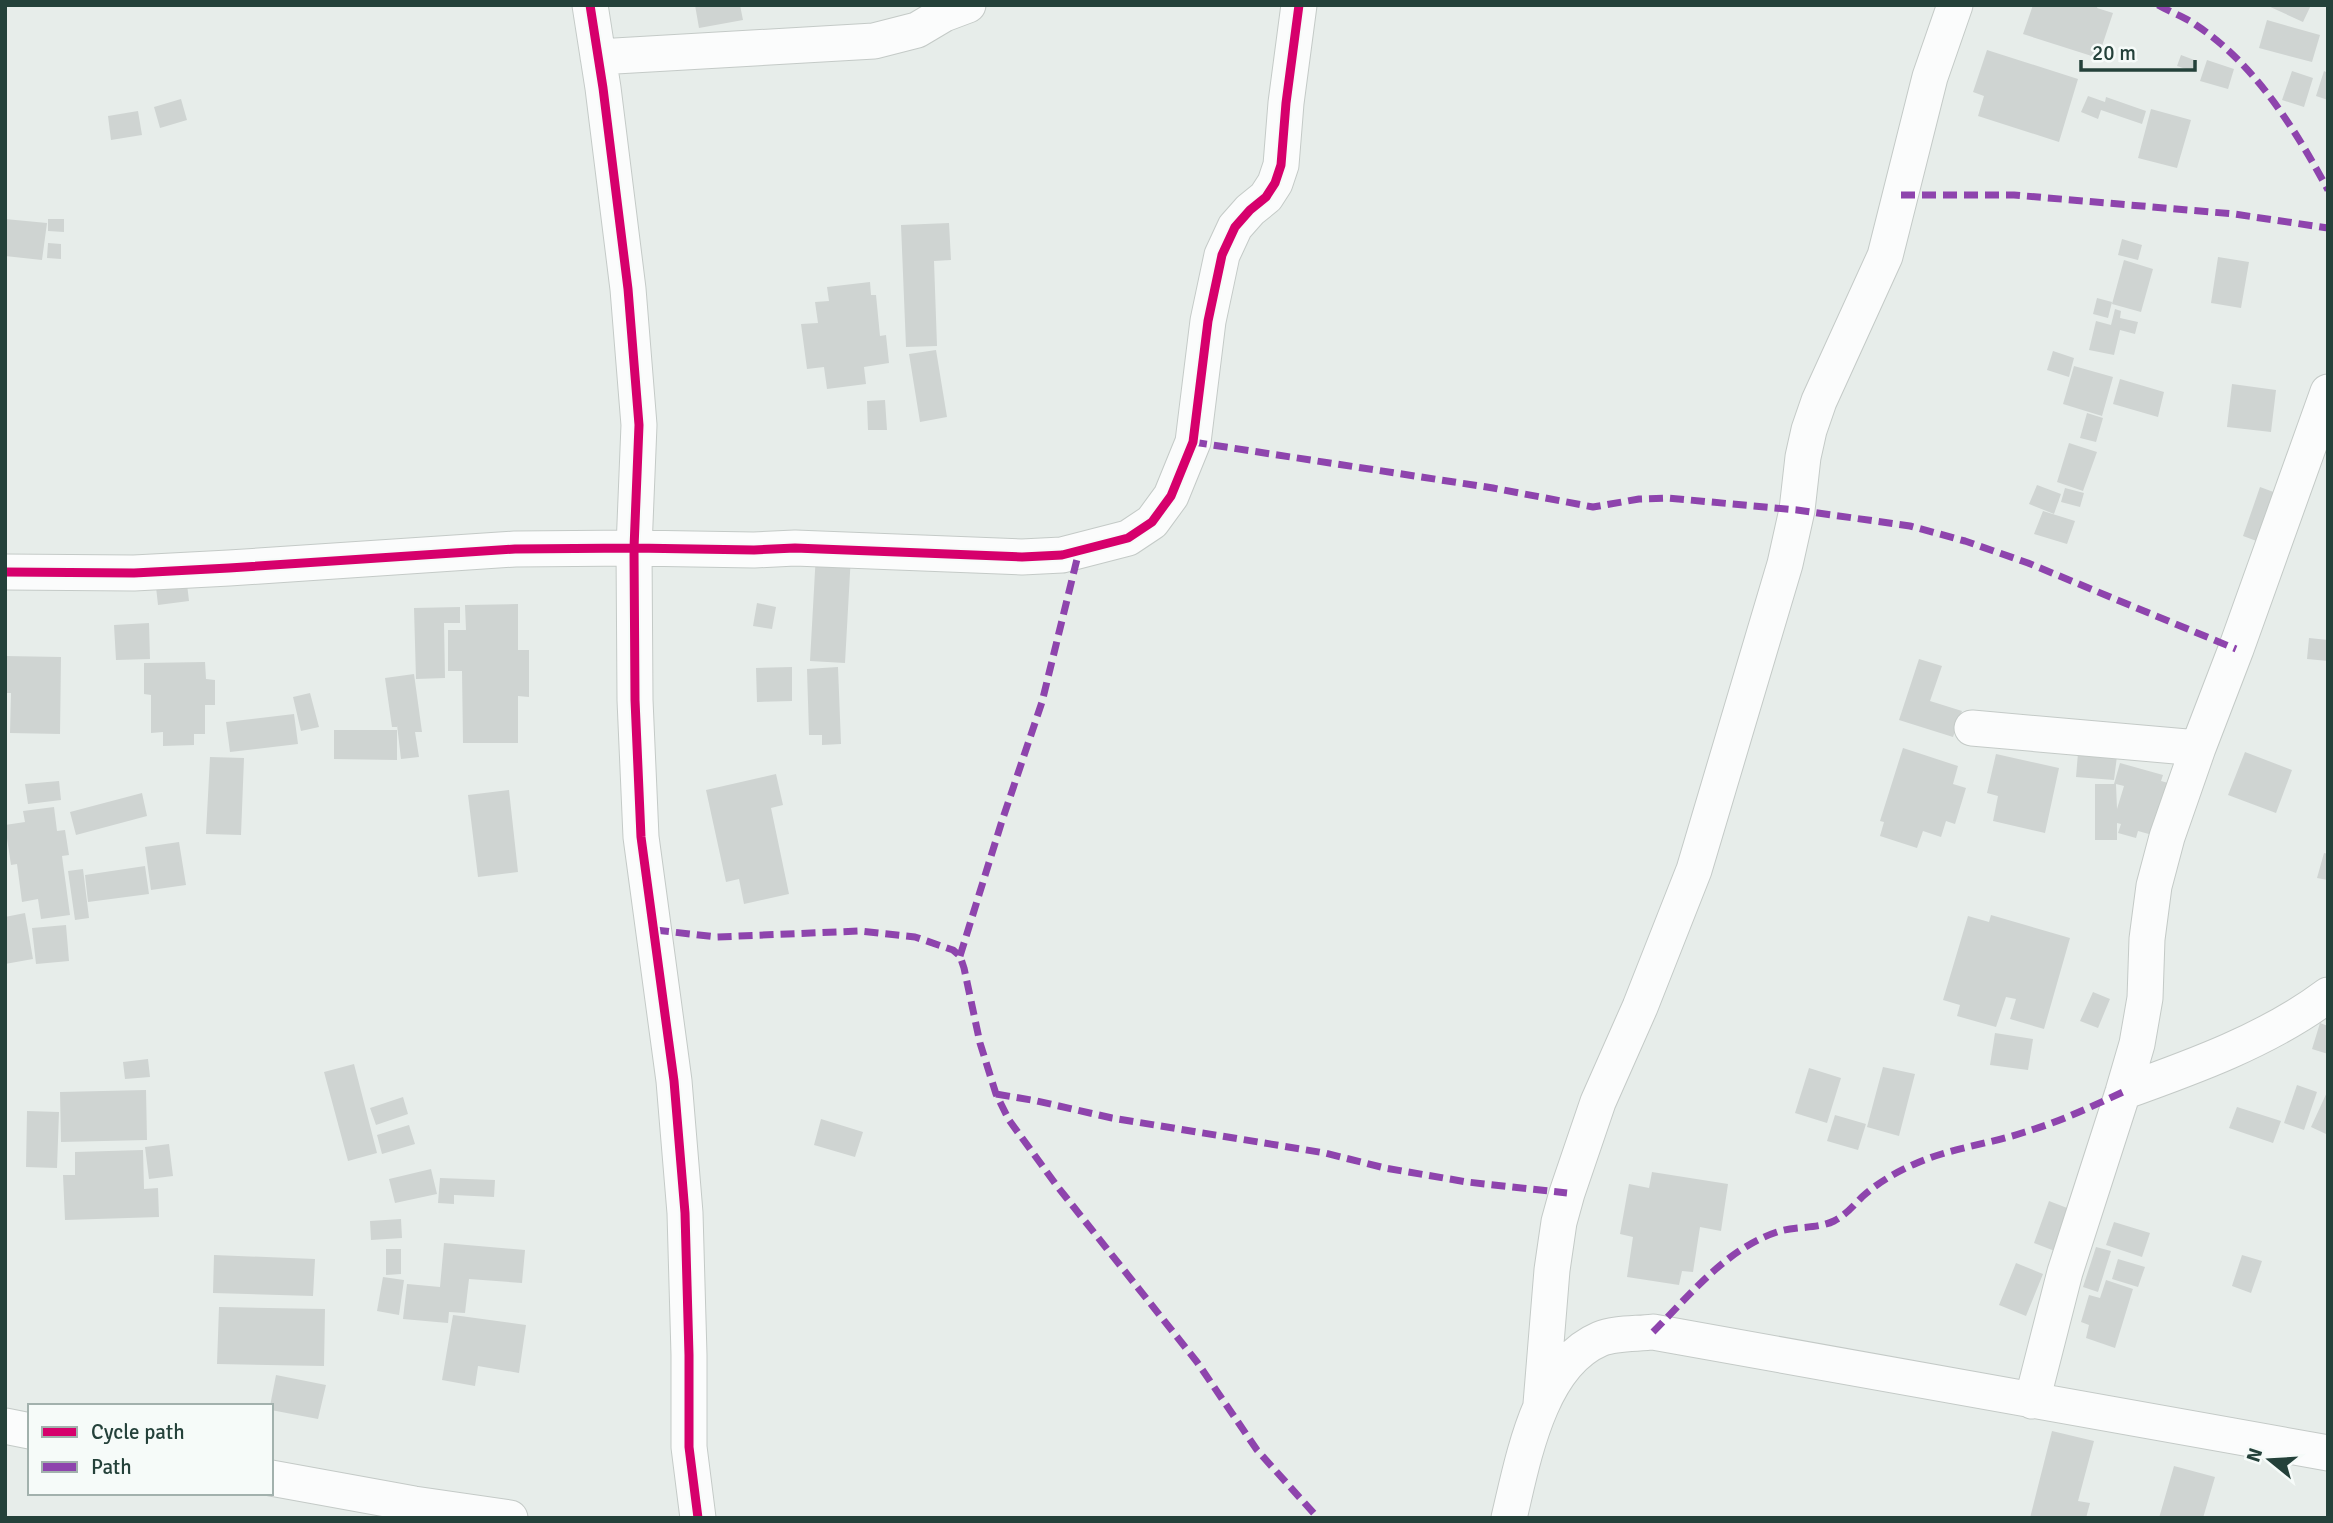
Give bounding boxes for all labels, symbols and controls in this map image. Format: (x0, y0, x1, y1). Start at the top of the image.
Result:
scale bar (2081, 28, 2195, 72)
text: 20 m (2092, 40, 2136, 66)
legend (28, 1404, 273, 1495)
text: Cycle path (91, 1419, 185, 1445)
north arrow (2235, 1425, 2305, 1495)
text: N (2241, 1445, 2268, 1465)
text: Path (91, 1454, 132, 1480)

